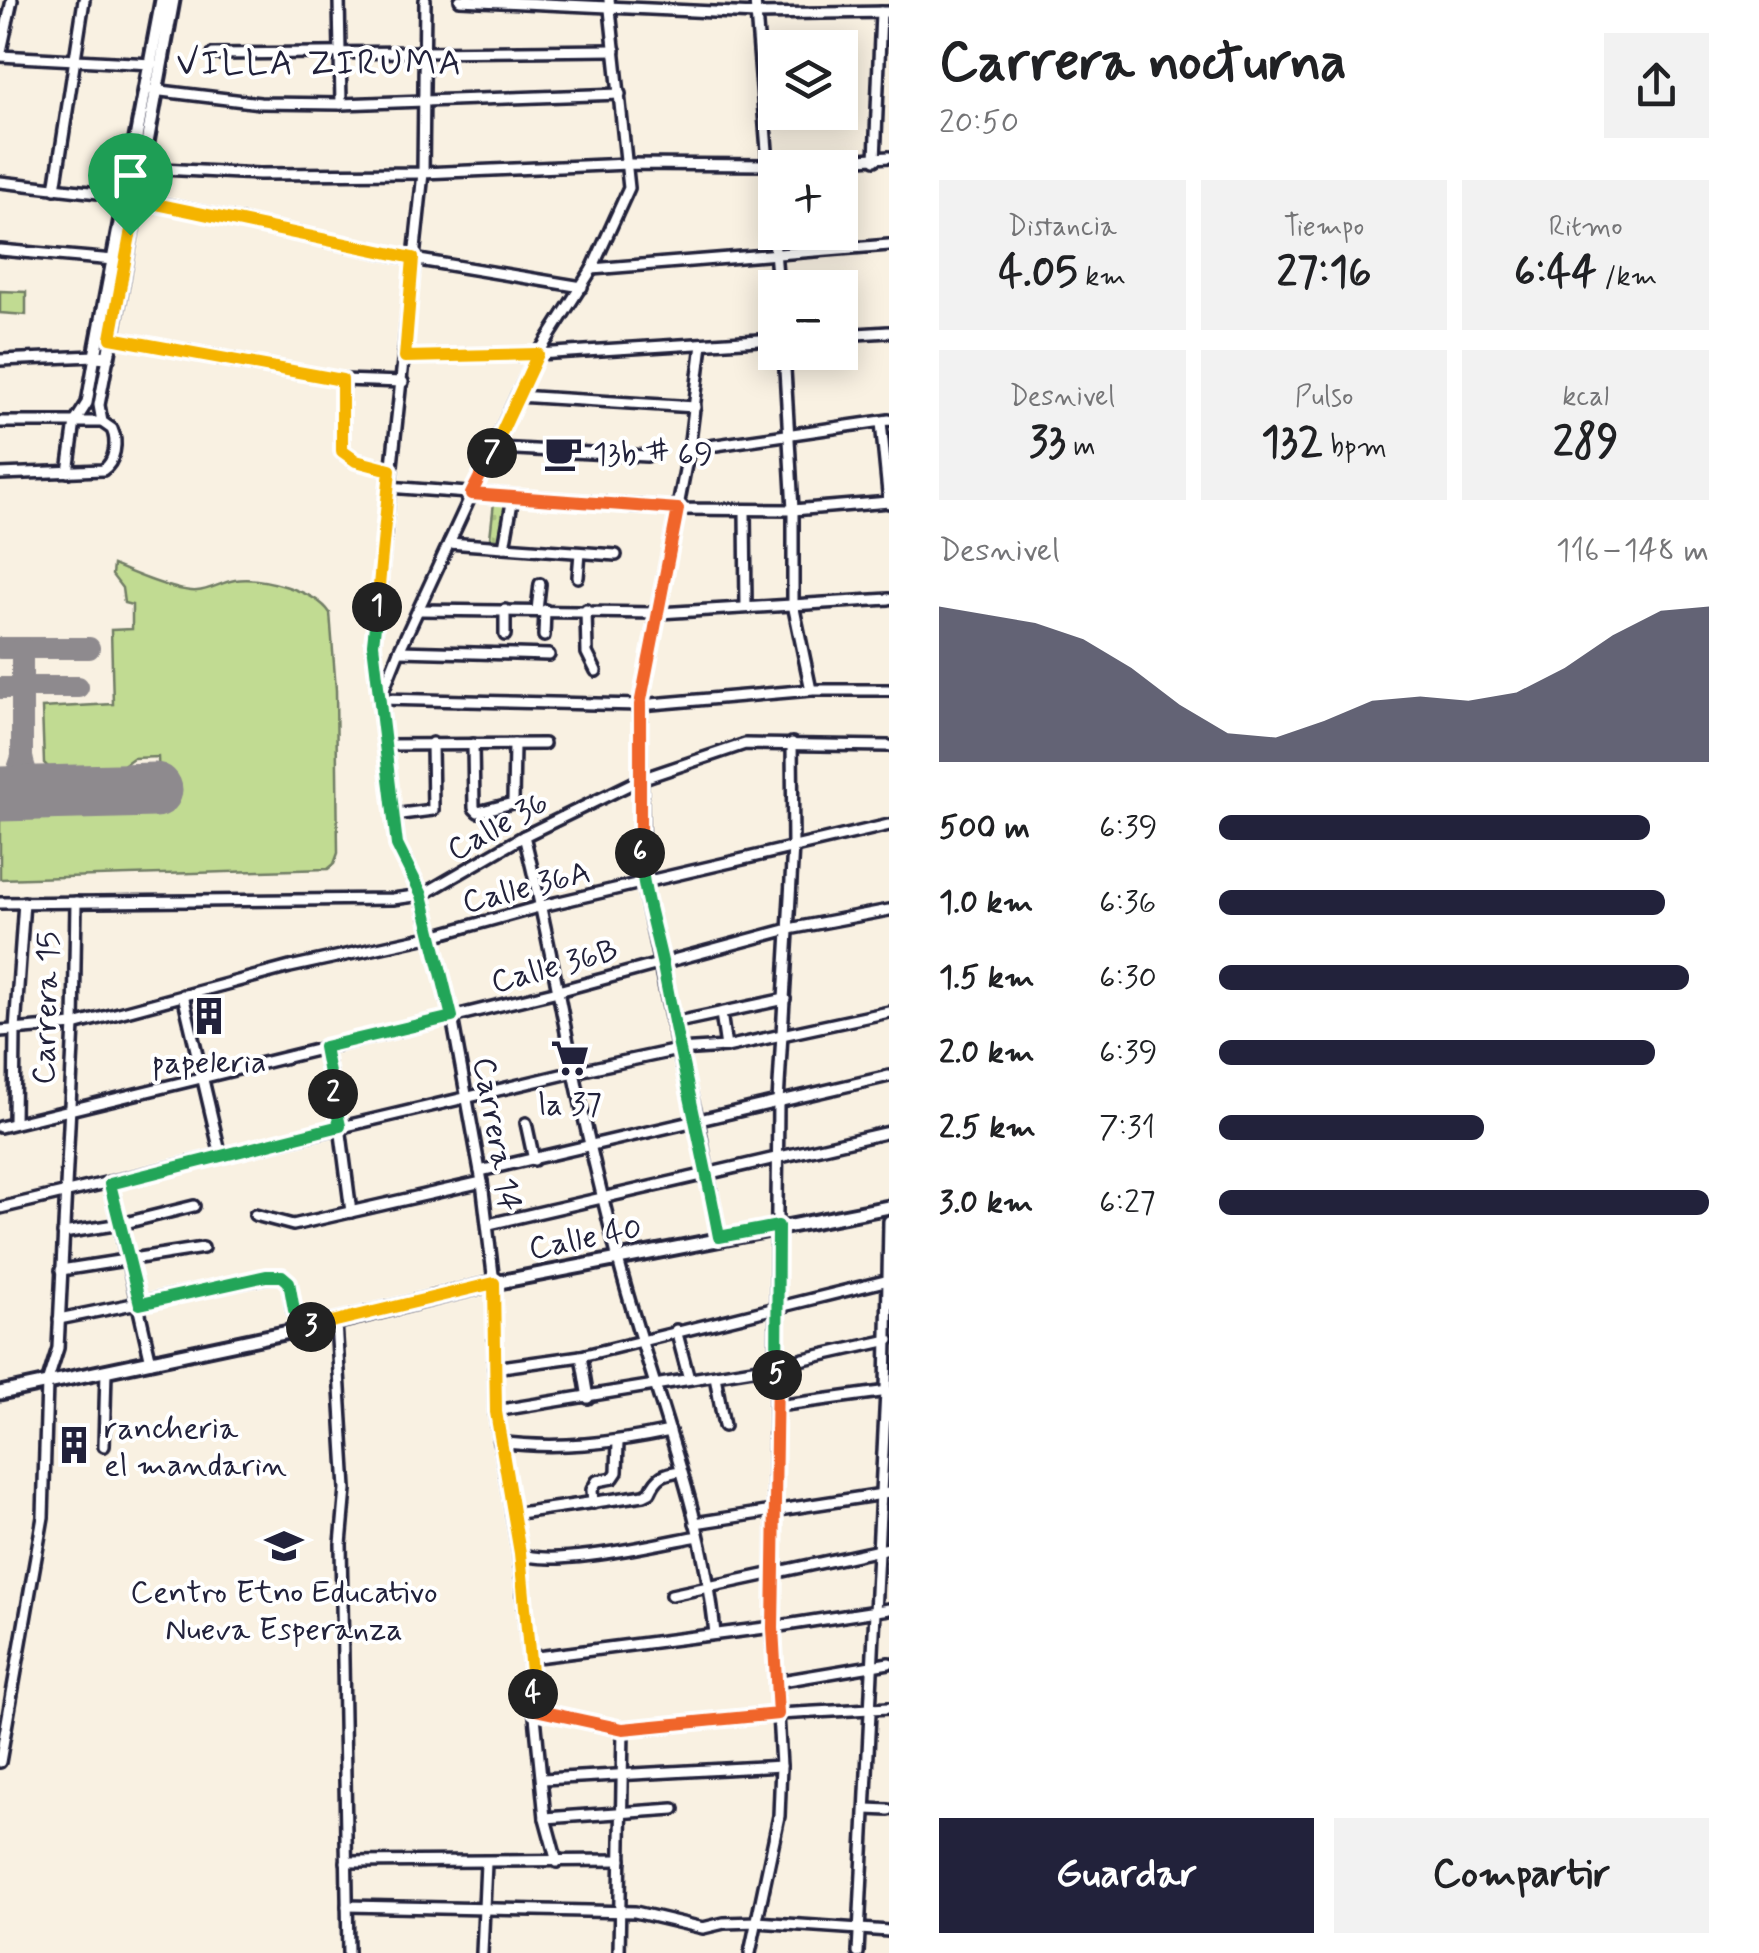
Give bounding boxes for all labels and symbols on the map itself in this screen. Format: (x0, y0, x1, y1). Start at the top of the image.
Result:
district label: VILLA ZIRUMA (176, 41, 464, 87)
pin (88, 133, 173, 236)
pin: 7 (467, 428, 517, 478)
cafe icon: 13b # 69 (542, 432, 584, 474)
place label: 13b # 69 (593, 434, 713, 476)
pin: 1 (352, 582, 402, 632)
street label: Calle 36 (440, 782, 556, 872)
pin: 6 (615, 828, 665, 878)
street label: Calle 36A (458, 852, 595, 924)
street label: Calle 36B (486, 930, 623, 1004)
street label: Carrera 15 (23, 931, 71, 1086)
building icon: papeleria (188, 995, 230, 1037)
supermarket icon: la 37 (549, 1037, 591, 1079)
place label: papeleria (152, 1042, 266, 1084)
street label: Carrera 14 (462, 1054, 530, 1215)
pin: 2 (308, 1069, 358, 1119)
place label: la 37 (538, 1084, 602, 1126)
street label: Calle 40 (525, 1207, 646, 1270)
pin: 3 (286, 1302, 336, 1352)
pin: 5 (752, 1350, 802, 1400)
place label: rancheria el mandarin (104, 1408, 287, 1487)
building icon: rancheria el mandarin (53, 1424, 95, 1466)
school or university icon: Centro Etno Educativo Nueva Esperanza (263, 1525, 305, 1567)
place label: Centro Etno Educativo Nueva Esperanza (130, 1572, 438, 1651)
pin: 4 (508, 1669, 558, 1719)

